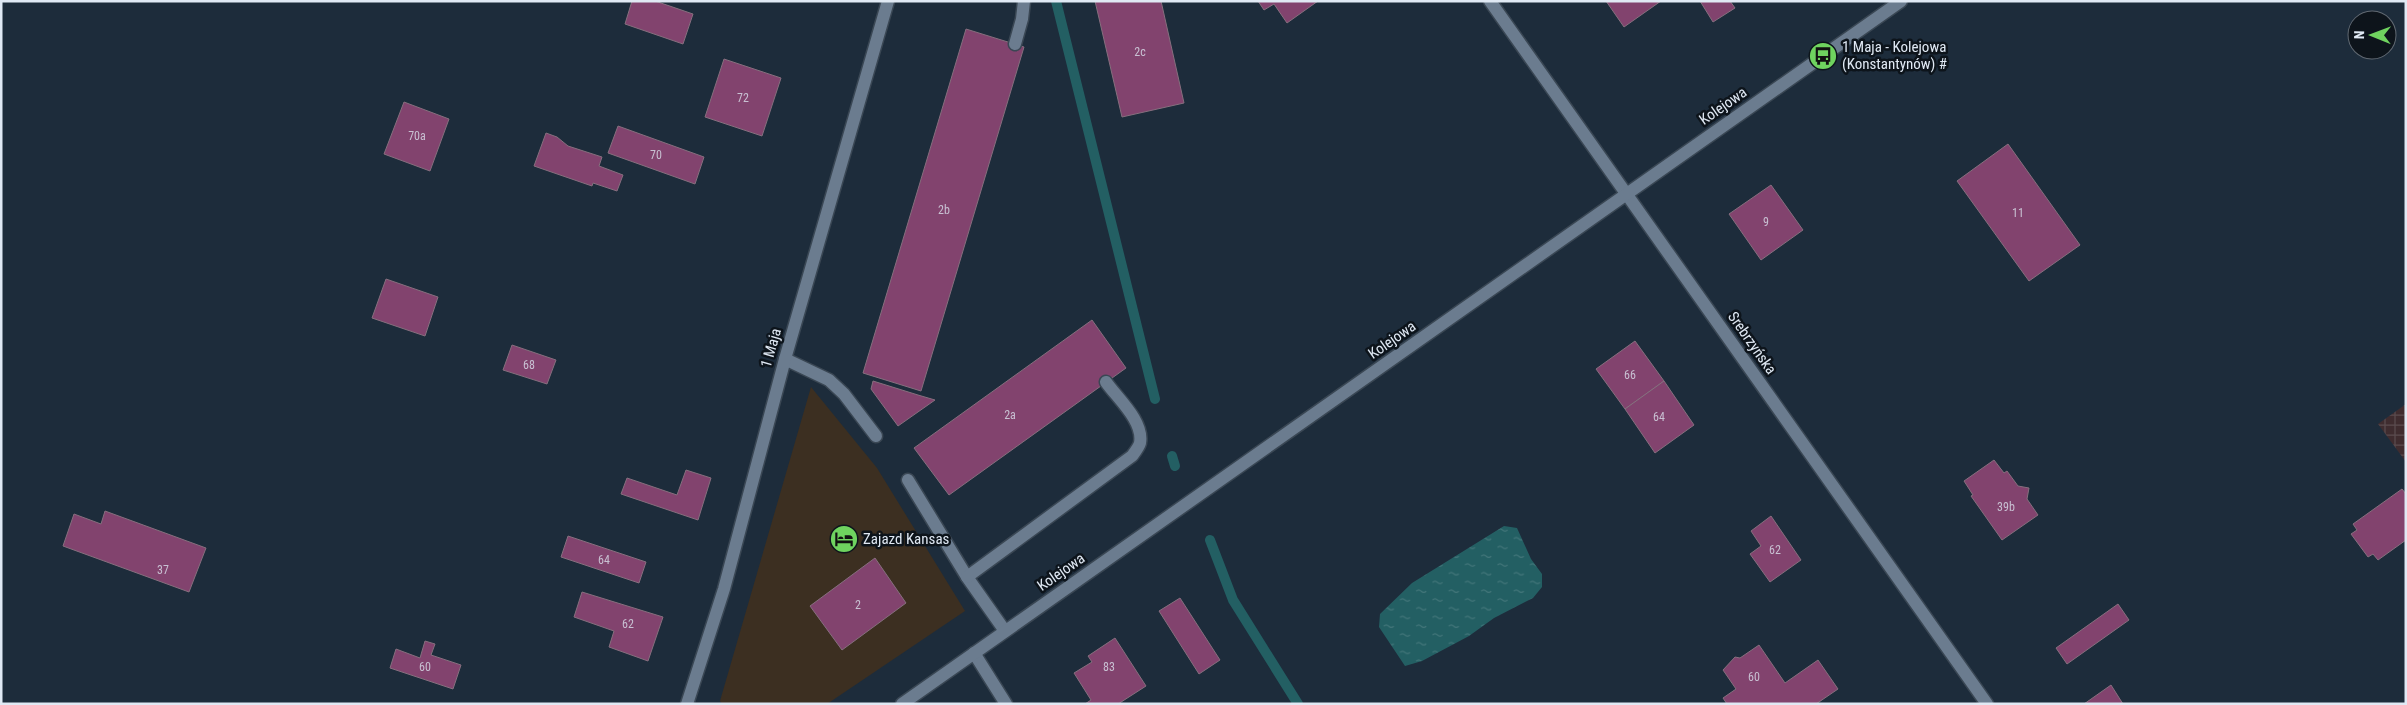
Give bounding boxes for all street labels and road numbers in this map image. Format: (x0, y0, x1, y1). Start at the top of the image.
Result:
street label: Kolejowa (1696, 83, 1750, 129)
street label: Srebrzyńska (1724, 308, 1780, 378)
street label: Kolejowa (1365, 317, 1419, 363)
street label: 1 Maja (757, 326, 785, 370)
street label: Kolejowa (1034, 549, 1088, 595)

